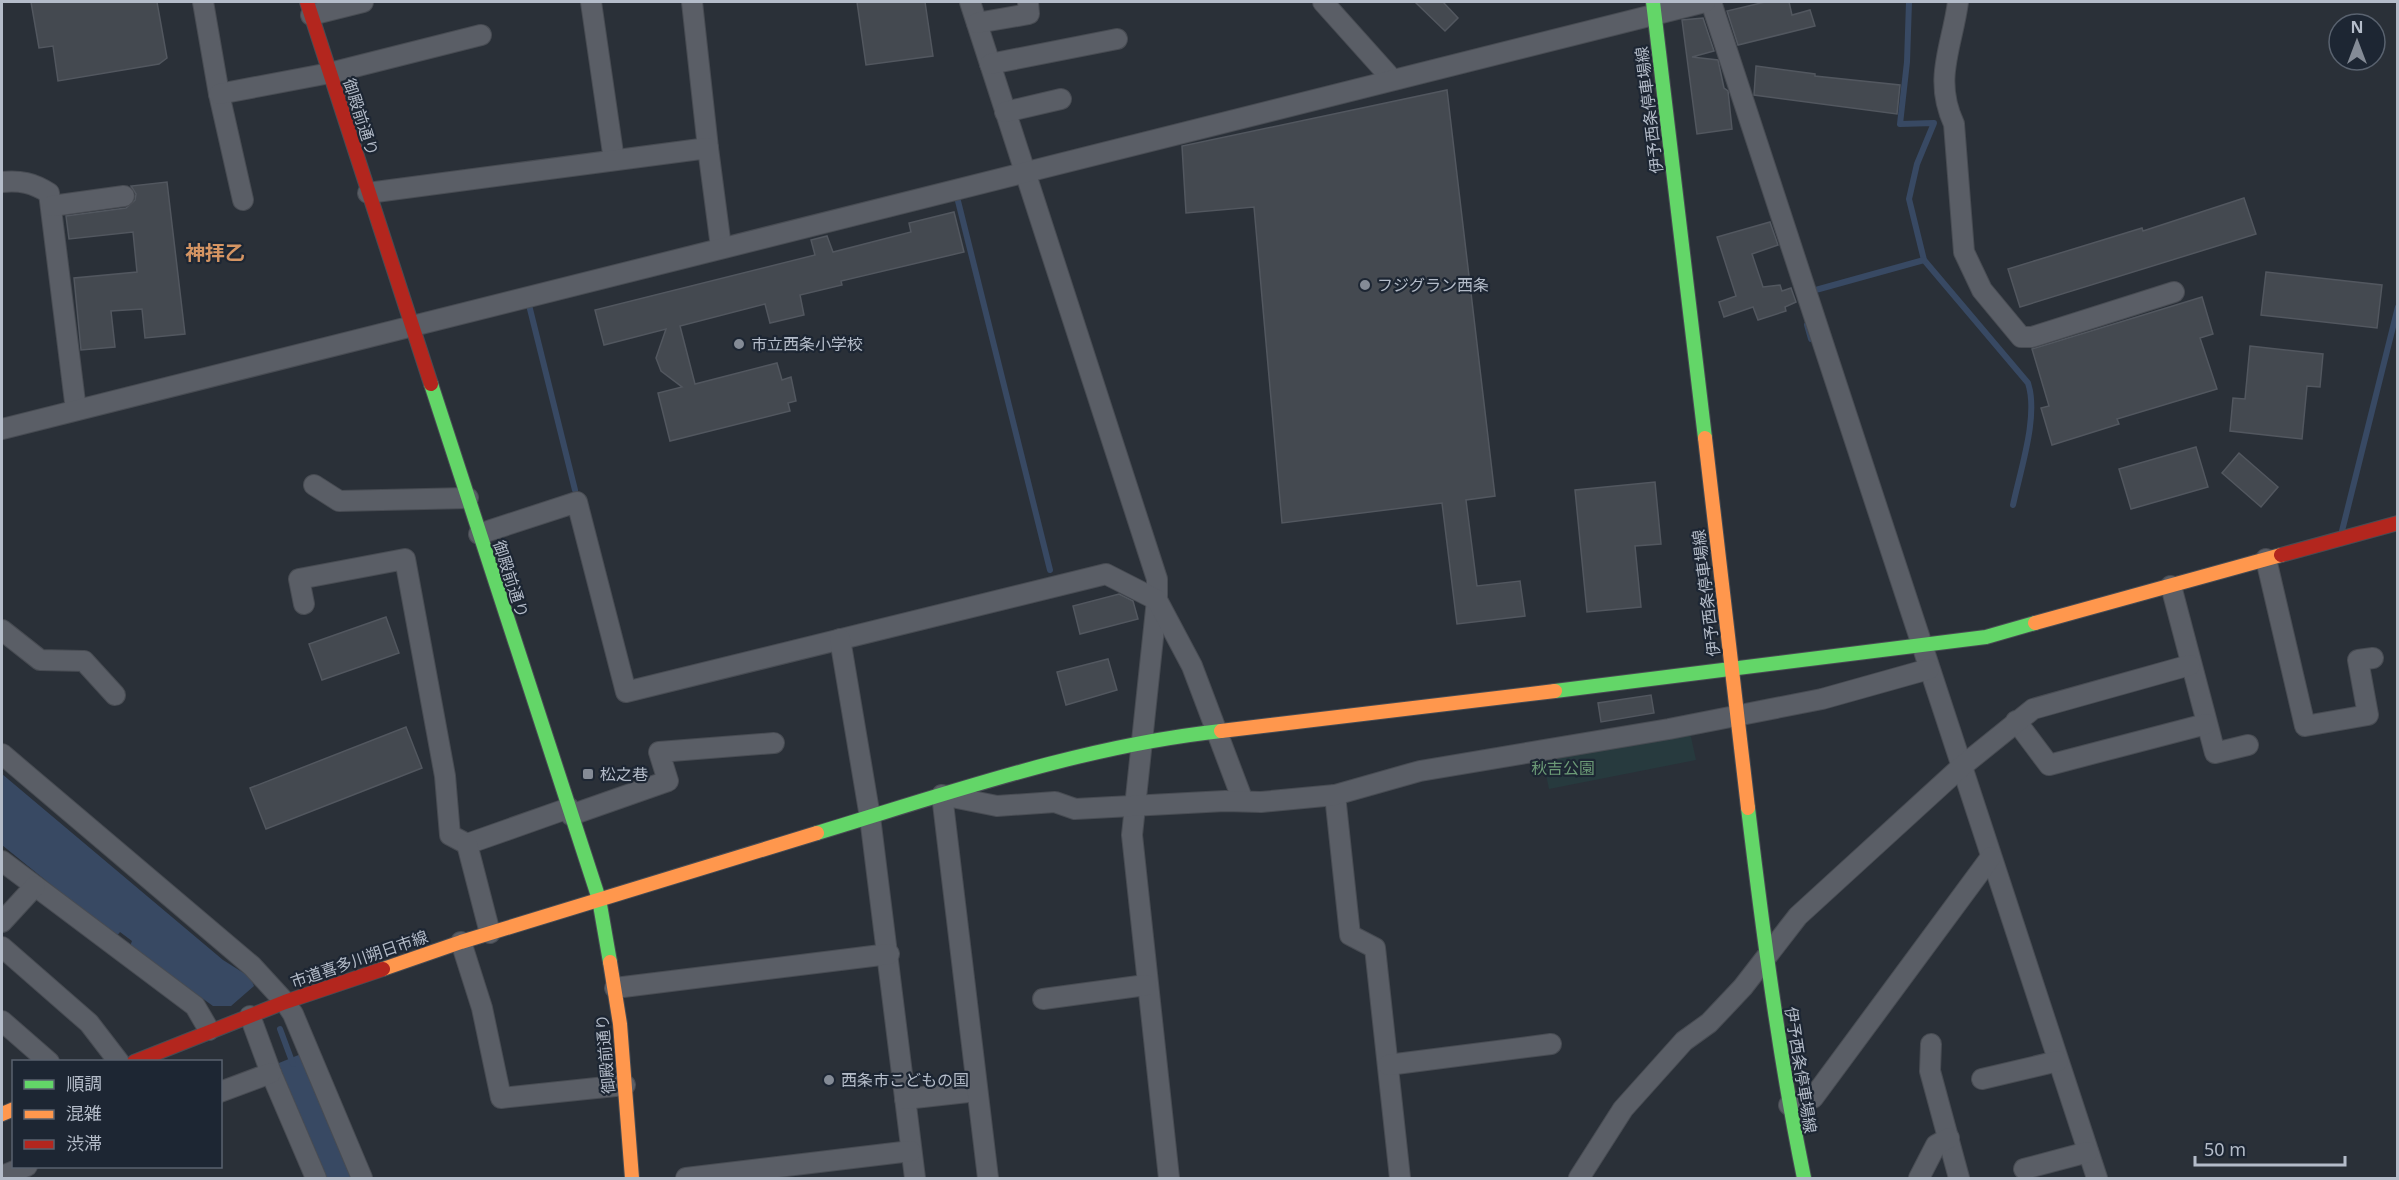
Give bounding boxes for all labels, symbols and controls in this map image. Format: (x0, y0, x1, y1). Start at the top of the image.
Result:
north arrow (2327, 12, 2387, 72)
text: N (2350, 16, 2364, 38)
street label: 伊予西条停車場線 (1630, 45, 1668, 175)
street label: 御殿前通り (338, 76, 384, 158)
district label: 神拝乙 (185, 239, 245, 266)
place label: フジグラン西条 (1377, 274, 1489, 296)
marker: フジグラン西条 (1358, 278, 1372, 292)
place label: 市立西条小学校 (751, 333, 863, 355)
marker: 市立西条小学校 (732, 337, 746, 351)
street label: 伊予西条停車場線 (1687, 528, 1725, 658)
street label: 御殿前通り (488, 538, 534, 620)
park label: 秋吉公園 (1531, 757, 1595, 779)
place label: 松之巷 (600, 763, 648, 785)
marker: 松之巷 (581, 767, 595, 781)
street label: 市道喜多川朔日市線 (287, 925, 431, 993)
street label: 伊予西条停車場線 (1780, 1005, 1822, 1135)
street label: 御殿前通り (591, 1013, 619, 1095)
legend (12, 1060, 222, 1168)
place label: 西条市こどもの国 (841, 1069, 969, 1091)
text: 順調 (66, 1071, 102, 1095)
marker: 西条市こどもの国 (822, 1073, 836, 1087)
text: 混雑 (66, 1101, 102, 1125)
scale bar (2195, 1129, 2345, 1167)
text: 渋滞 (66, 1131, 102, 1155)
text: 50 m (2204, 1137, 2246, 1161)

